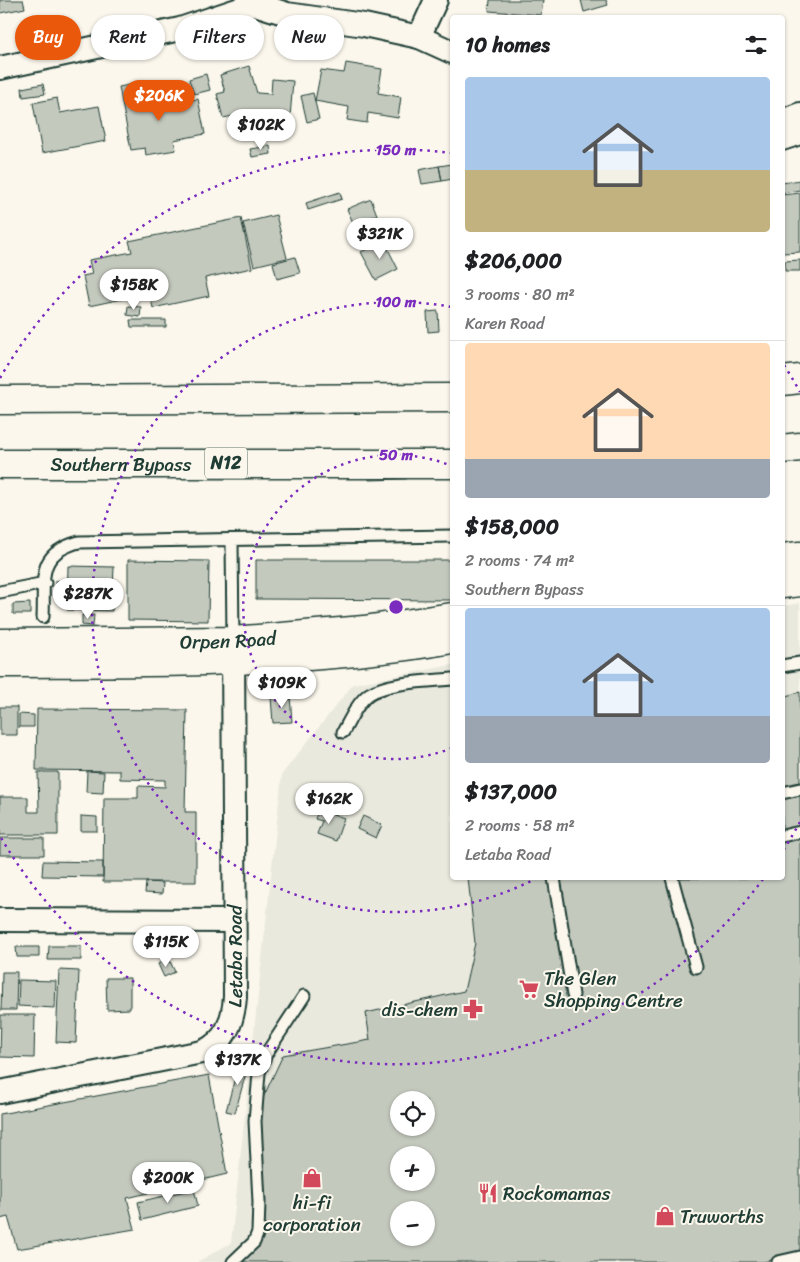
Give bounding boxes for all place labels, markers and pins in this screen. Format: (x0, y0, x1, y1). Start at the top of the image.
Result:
pin: $206K (124, 80, 194, 122)
pin: $102K (226, 108, 296, 151)
pin: $321K (345, 218, 415, 260)
pin: $158K (99, 268, 169, 311)
pin: $287K (53, 578, 123, 620)
centre of rings (387, 598, 405, 616)
pin: $109K (247, 666, 317, 709)
pin: $162K (294, 782, 364, 825)
pin: $115K (131, 926, 201, 968)
place label: The Glen Shopping Centre (544, 962, 683, 1017)
supermarket icon: The Glen Shopping Centre (518, 978, 540, 1000)
place label: dis-chem (381, 993, 458, 1026)
pharmacy icon: dis-chem (462, 998, 484, 1020)
pin: $137K (203, 1044, 273, 1086)
pin: $200K (133, 1162, 203, 1204)
shop icon: hi-fi corporation (301, 1167, 323, 1189)
place label: Rockomamas (503, 1177, 611, 1210)
restaurant icon: Rockomamas (477, 1182, 499, 1204)
place label: hi-fi corporation (263, 1186, 361, 1241)
place label: Truworths (680, 1200, 764, 1233)
shop icon: Truworths (654, 1205, 676, 1227)

